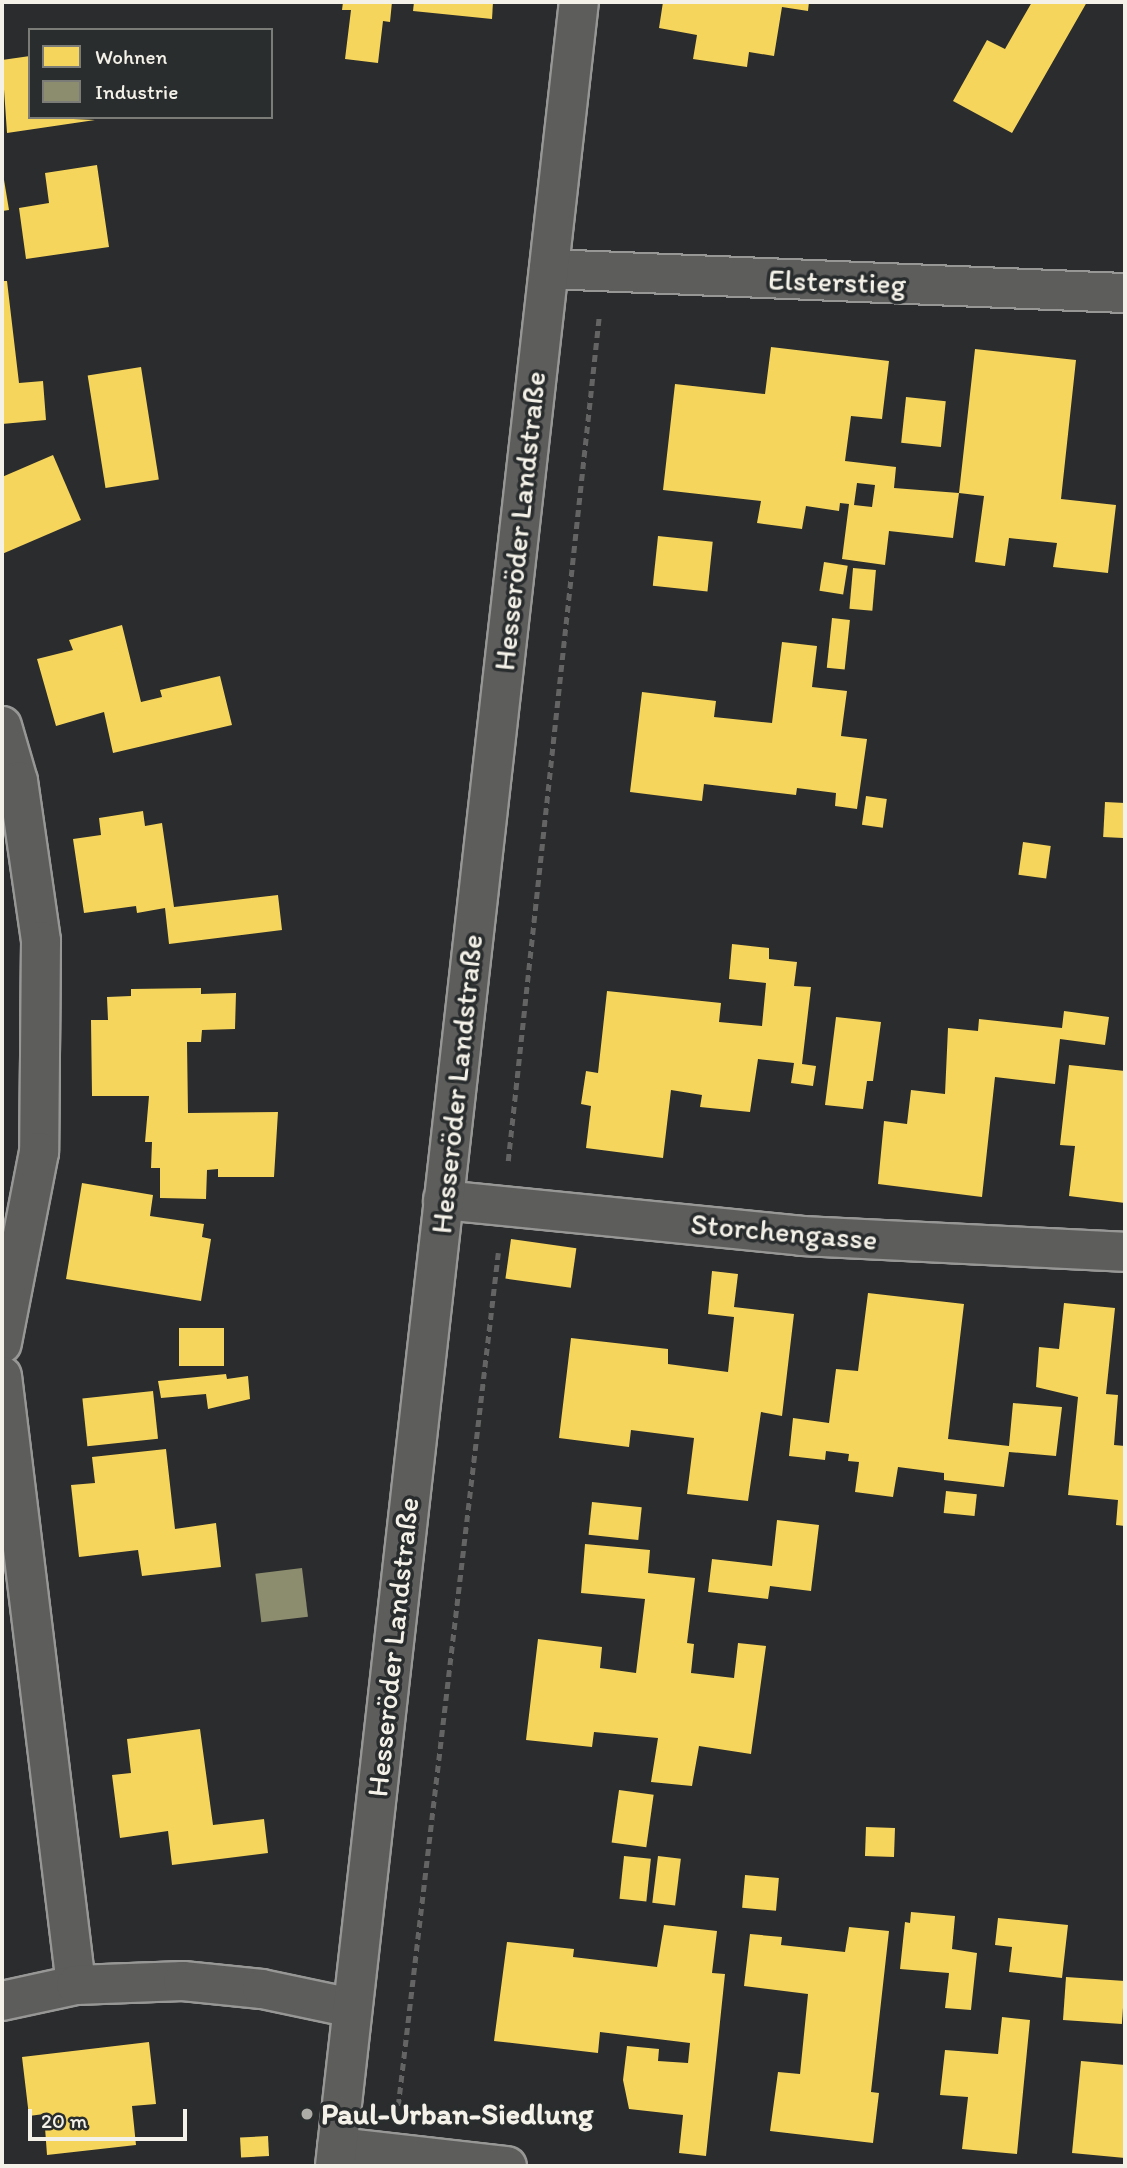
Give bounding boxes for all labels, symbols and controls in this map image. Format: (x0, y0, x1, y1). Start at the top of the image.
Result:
legend (28, 28, 273, 119)
text: Wohnen (95, 44, 167, 69)
text: Industrie (95, 79, 178, 104)
street label: Elsterstieg (767, 262, 907, 302)
street label: Hesseröder Landstraße (486, 370, 554, 672)
street label: Hesseröder Landstraße (423, 933, 491, 1235)
street label: Storchengasse (689, 1206, 879, 1258)
street label: Hesseröder Landstraße (359, 1496, 427, 1798)
scale bar (32, 2094, 191, 2138)
place label: Paul-Urban-Siedlung (321, 2096, 593, 2132)
marker: Paul-Urban-Siedlung (299, 2106, 315, 2122)
text: 20 m (41, 2108, 87, 2133)

